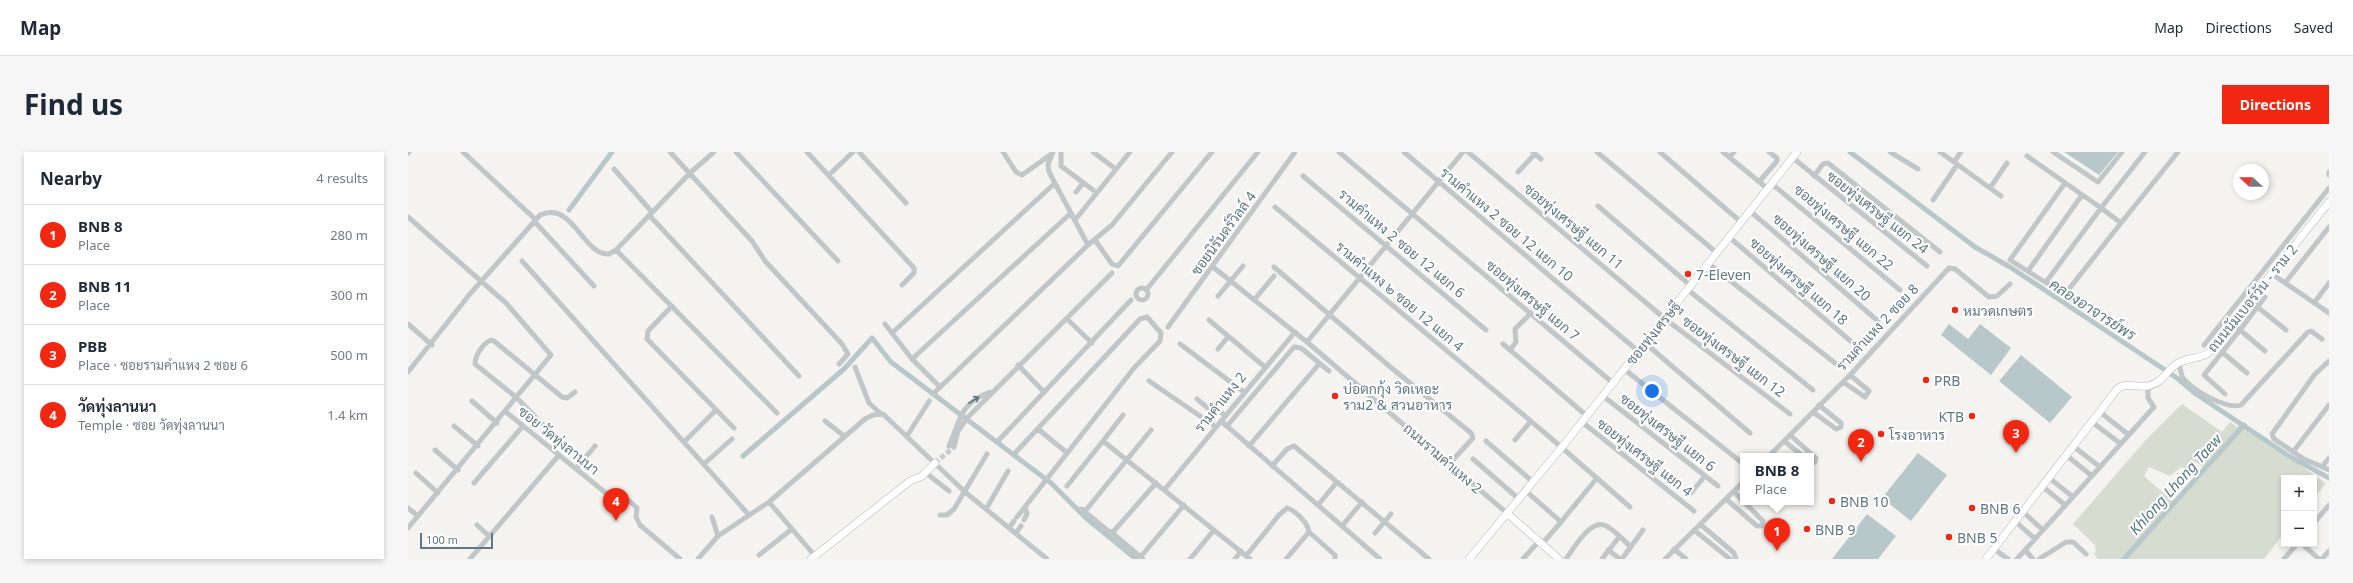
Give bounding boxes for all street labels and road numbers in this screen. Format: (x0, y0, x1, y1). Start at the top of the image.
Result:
street label: รามคำแหง 2 ซอย 12 แยก 10 (1437, 163, 1577, 285)
street label: ซอยทุ่งเศรษฐี แยก 24 (1823, 166, 1933, 259)
street label: ซอยทุ่งเศรษฐี แยก 11 (1520, 179, 1628, 274)
street label: ซอยทุ่งเศรษฐี แยก 22 (1790, 180, 1898, 275)
street label: รามคำแหง 2 ซอย 12 แยก 6 (1335, 184, 1469, 302)
street label: ซอยนิรันดร์วิลล์ 4 (1186, 187, 1260, 279)
street label: ซอยทุ่งเศรษฐี แยก 20 (1768, 209, 1875, 306)
street label: ซอยทุ่งเศรษฐี แยก 18 (1745, 233, 1852, 330)
street label: รามคำแหง ๒ ซอย 12 แยก 4 (1332, 237, 1468, 355)
street label: ถนนนัมเบอร์วัน - ราม 2 (2203, 240, 2301, 356)
street label: ซอยทุ่งเศรษฐี แยก 7 (1482, 255, 1584, 345)
street label: รามคำแหง 2 ซอย 8 (1832, 279, 1922, 375)
street label: ซอยทุ่งเศรษฐี (1621, 297, 1685, 370)
street label: ซอยทุ่งเศรษฐี แยก 12 (1678, 311, 1789, 402)
street label: รามคำแหง 2 (1190, 368, 1250, 436)
street label: ซอยทุ่งเศรษฐี แยก 6 (1616, 389, 1720, 476)
street label: ซอย วัดทุ่งลานนา (514, 401, 603, 479)
street label: ซอยทุ่งเศรษฐี แยก 4 (1593, 414, 1697, 501)
street label: ถนนรามคำแหง 2 (1400, 419, 1486, 497)

